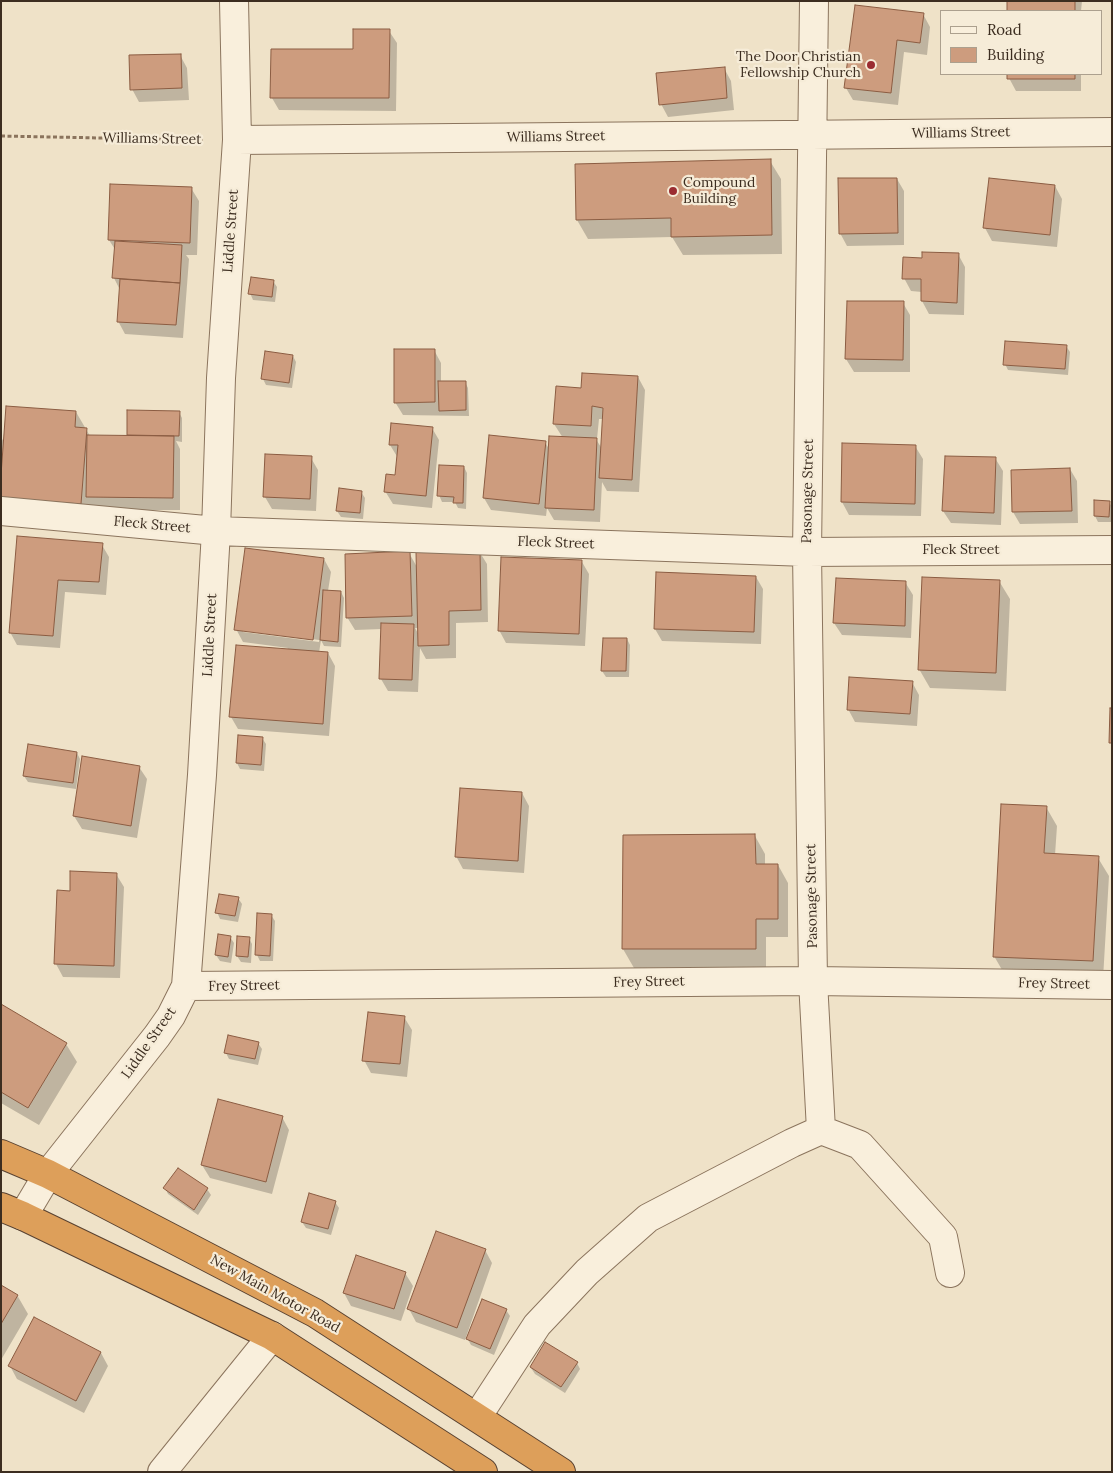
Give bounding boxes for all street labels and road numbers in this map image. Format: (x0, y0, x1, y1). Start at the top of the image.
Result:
street label: Williams Street (911, 124, 1011, 142)
street label: Williams Street (506, 128, 606, 146)
street label: Williams Street (102, 130, 202, 148)
street label: Liddle Street (220, 189, 242, 273)
street label: Pasonage Street (799, 439, 817, 543)
street label: Fleck Street (113, 513, 191, 537)
street label: Fleck Street (517, 533, 595, 553)
street label: Fleck Street (922, 542, 1000, 558)
street label: Liddle Street (199, 593, 221, 677)
street label: Pasonage Street (803, 844, 821, 948)
street label: Frey Street (613, 973, 685, 991)
street label: Frey Street (1018, 975, 1090, 993)
street label: Frey Street (208, 977, 280, 995)
street label: Liddle Street (118, 1004, 180, 1082)
street label: New Main Motor Road (207, 1251, 343, 1337)

